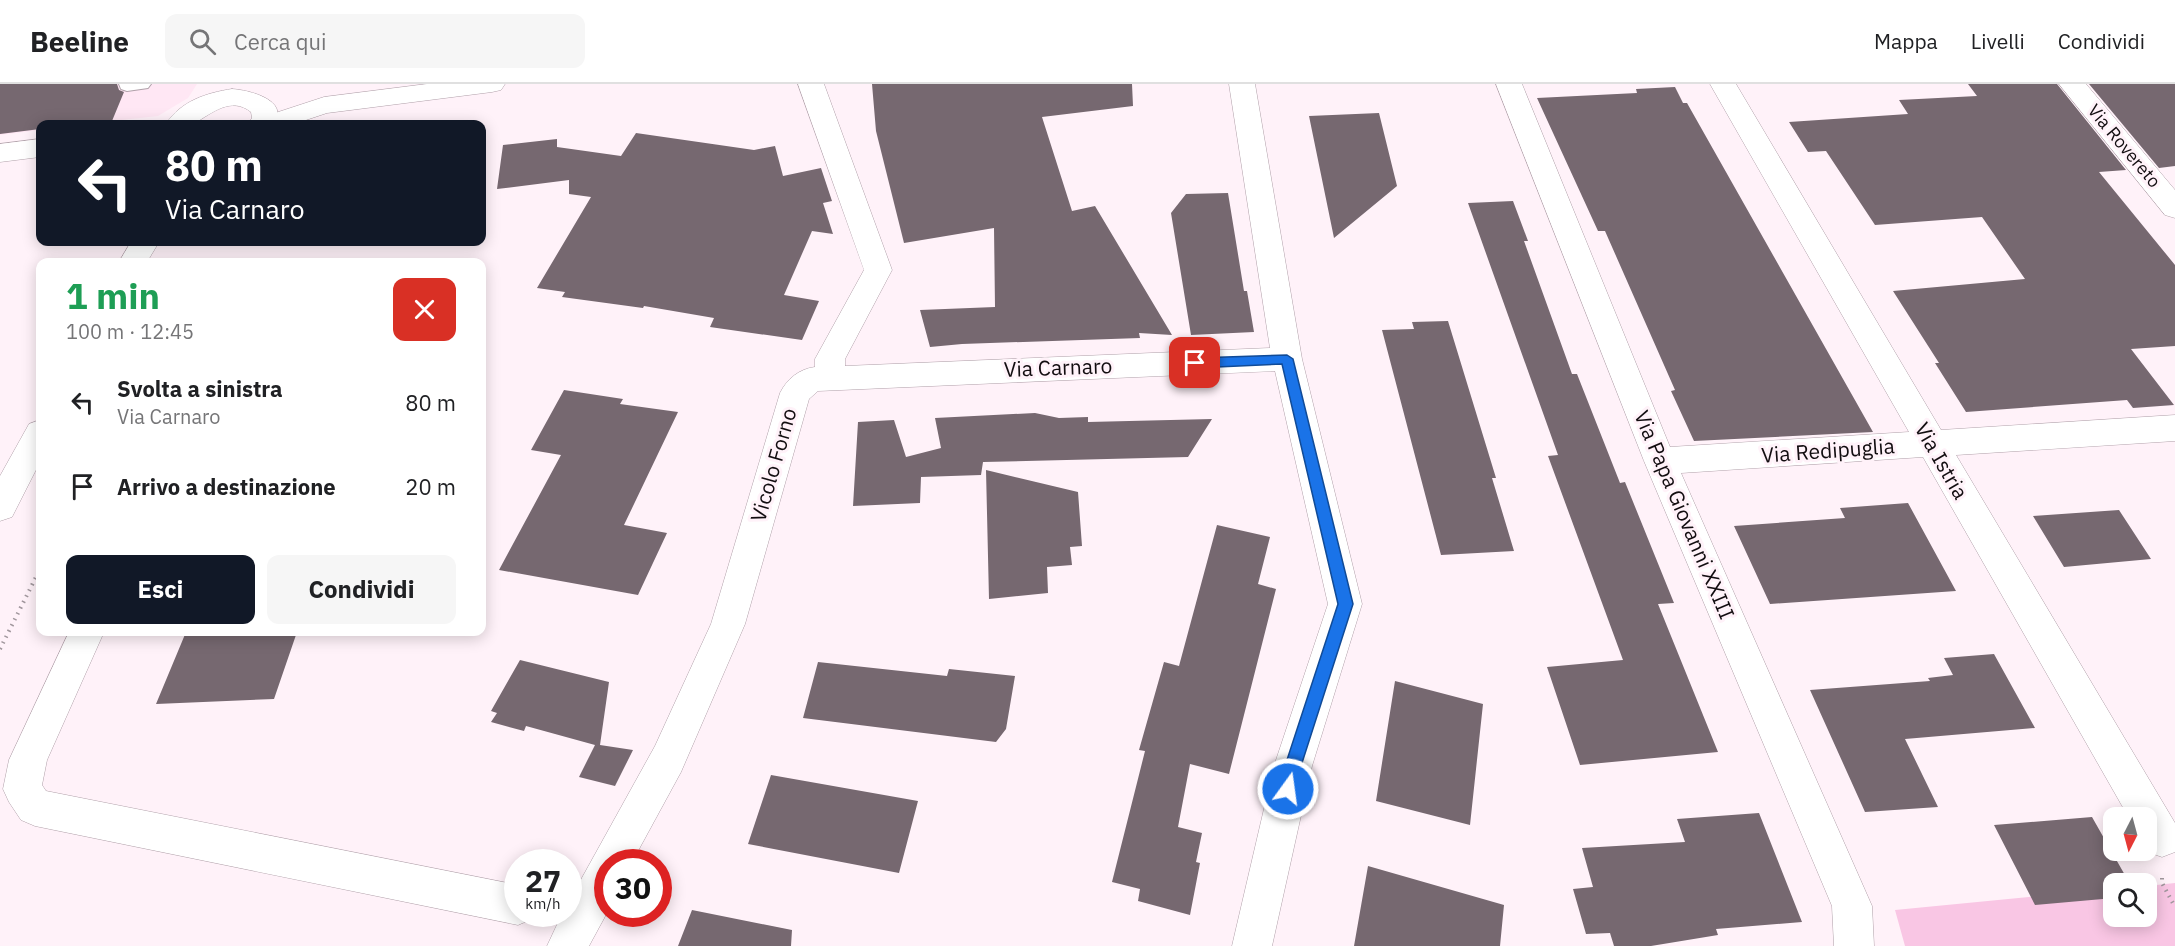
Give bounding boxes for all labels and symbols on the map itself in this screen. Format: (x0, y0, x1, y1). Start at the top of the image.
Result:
street label: Via Rovereto (2083, 99, 2166, 192)
pin (1169, 337, 1220, 388)
street label: Via Carnaro (1003, 351, 1113, 383)
street label: Vicolo Forno (743, 405, 803, 525)
street label: Via Papa Giovanni XXIII (1628, 406, 1742, 623)
street label: Via Istria (1909, 417, 1975, 504)
street label: Via Redipuglia (1760, 431, 1896, 469)
position arrow (1256, 757, 1320, 821)
north arrow (2103, 807, 2157, 861)
speed limit sign: 30 (594, 849, 672, 927)

